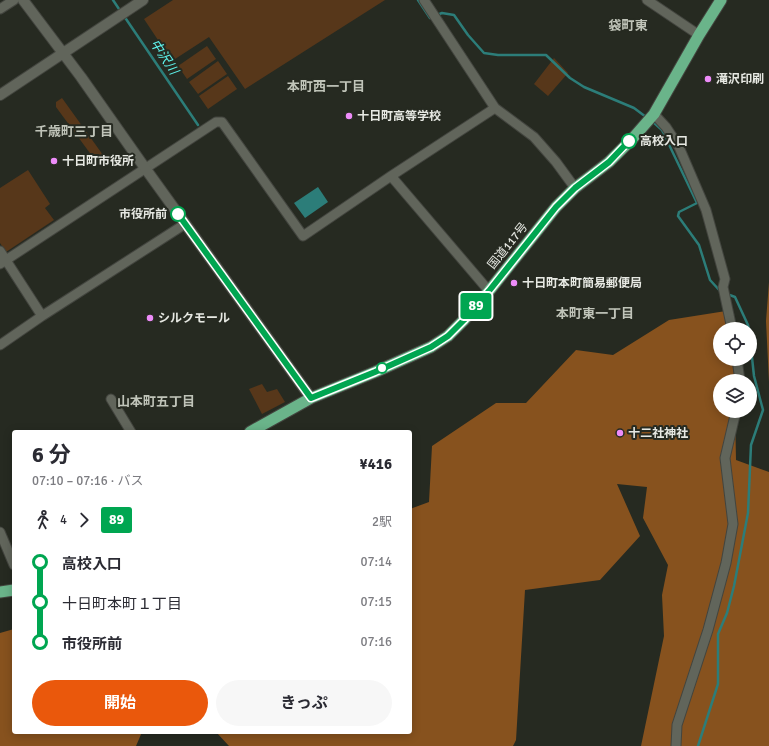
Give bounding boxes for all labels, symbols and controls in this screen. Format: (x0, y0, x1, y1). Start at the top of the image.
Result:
district label: 袋町東 (607, 18, 648, 34)
water label: 中沢川 (146, 36, 183, 79)
place label: 滝沢印刷 (716, 72, 764, 87)
marker: 滝沢印刷 (703, 74, 713, 84)
district label: 本町西一丁目 (287, 79, 365, 95)
place label: 十日町高等学校 (357, 109, 441, 124)
marker: 十日町高等学校 (344, 111, 354, 121)
district label: 千歳町三丁目 (35, 124, 113, 140)
marker: 高校入口 (621, 133, 637, 149)
place label: 高校入口 (640, 134, 688, 149)
place label: 十日町市役所 (62, 154, 134, 169)
marker: 十日町市役所 (49, 156, 59, 166)
marker: 市役所前 (170, 206, 186, 222)
place label: 市役所前 (119, 207, 167, 222)
street label: 国道117号 (485, 220, 531, 272)
place label: 十日町本町簡易郵便局 (522, 276, 642, 291)
marker: 十日町本町簡易郵便局 (509, 278, 519, 288)
line badge: 89 (458, 293, 494, 319)
text: 89 (468, 297, 484, 314)
district label: 本町東一丁目 (556, 306, 634, 322)
place label: シルクモール (158, 311, 230, 326)
marker: シルクモール (145, 313, 155, 323)
map controls (713, 322, 757, 418)
button: locate (713, 322, 757, 366)
unlabelled marker (376, 362, 388, 374)
button: layers (713, 374, 757, 418)
district label: 山本町五丁目 (117, 394, 195, 410)
place label: 十二社神社 (628, 426, 688, 441)
marker: 十二社神社 (615, 428, 625, 438)
text: 6 分 (32, 441, 71, 468)
text: ¥416 (360, 455, 392, 473)
text: 07:10 – 07:16 · バス (32, 473, 143, 489)
icon: walk (32, 509, 54, 531)
icon: forward (73, 509, 95, 531)
text: 89 (109, 511, 124, 528)
text: 4 (60, 512, 67, 528)
text: 2駅 (372, 514, 392, 530)
text: 07:14 (360, 554, 392, 570)
text: 高校入口 (62, 555, 122, 573)
text: 07:15 (360, 594, 392, 610)
text: 十日町本町１丁目 (62, 595, 182, 613)
text: 07:16 (360, 634, 392, 650)
text: 市役所前 (62, 635, 122, 653)
button: 開始 (32, 680, 208, 726)
button: きっぷ (216, 680, 392, 726)

